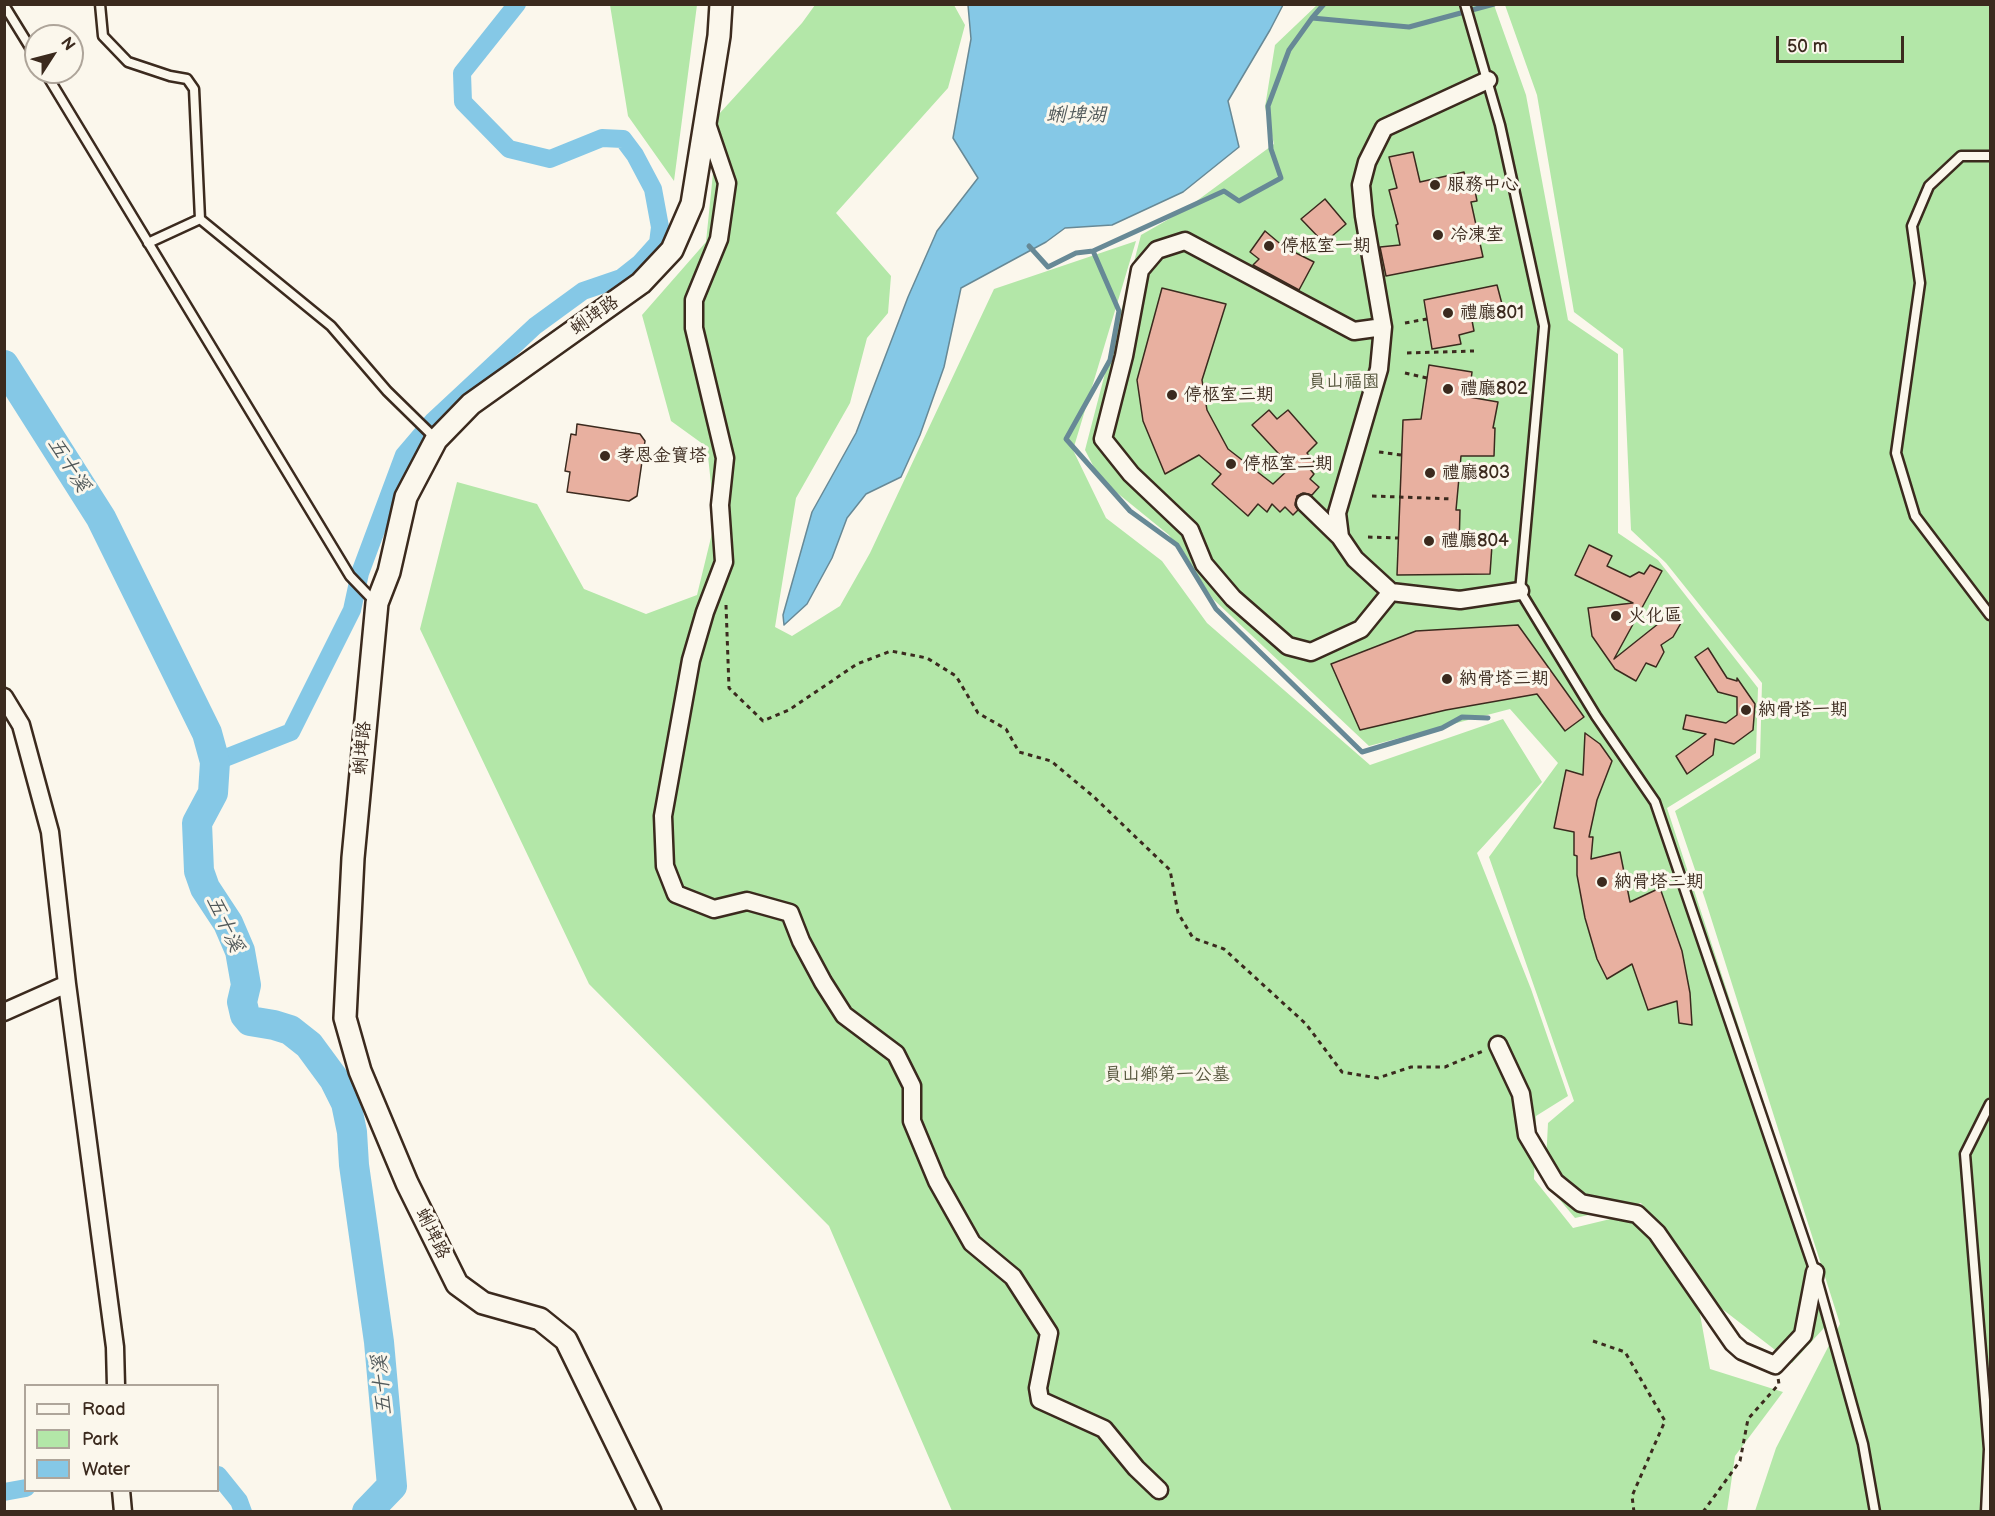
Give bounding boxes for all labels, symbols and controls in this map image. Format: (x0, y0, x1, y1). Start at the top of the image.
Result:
north arrow (24, 24, 84, 84)
scale bar (1779, 24, 1906, 62)
text: N (56, 34, 79, 55)
text: 50 m (1787, 36, 1828, 57)
water label: 蜊埤湖 (1046, 104, 1106, 128)
place label: 服務中心 (1447, 174, 1519, 196)
marker: 服務中心 (1428, 178, 1442, 192)
place label: 冷凍室 (1450, 224, 1504, 246)
marker: 冷凍室 (1431, 228, 1445, 242)
place label: 停柩室一期 (1281, 235, 1371, 257)
marker: 停柩室一期 (1262, 239, 1276, 253)
street label: 蜊埤路 (567, 292, 623, 340)
place label: 禮廳801 (1460, 302, 1524, 324)
marker: 禮廳801 (1441, 306, 1455, 320)
park label: 員山福園 (1308, 371, 1380, 393)
place label: 禮廳802 (1460, 378, 1528, 400)
marker: 禮廳802 (1441, 382, 1455, 396)
place label: 停柩室三期 (1184, 384, 1274, 406)
marker: 停柩室三期 (1165, 388, 1179, 402)
water label: 五十溪 (42, 433, 94, 497)
place label: 孝恩金寶塔 (617, 445, 707, 467)
marker: 孝恩金寶塔 (598, 449, 612, 463)
place label: 停柩室二期 (1243, 453, 1333, 475)
marker: 停柩室二期 (1224, 457, 1238, 471)
place label: 禮廳803 (1442, 462, 1510, 484)
marker: 禮廳803 (1423, 466, 1437, 480)
place label: 禮廳804 (1441, 530, 1509, 552)
marker: 禮廳804 (1422, 534, 1436, 548)
place label: 火化區 (1628, 605, 1682, 627)
marker: 火化區 (1609, 609, 1623, 623)
place label: 納骨塔三期 (1459, 668, 1549, 690)
marker: 納骨塔三期 (1440, 672, 1454, 686)
place label: 納骨塔一期 (1758, 699, 1848, 721)
marker: 納骨塔一期 (1739, 703, 1753, 717)
street label: 蜊埤路 (350, 720, 376, 776)
place label: 納骨塔二期 (1614, 871, 1704, 893)
marker: 納骨塔二期 (1595, 875, 1609, 889)
water label: 五十溪 (200, 892, 248, 956)
park label: 員山鄉第一公墓 (1104, 1064, 1230, 1086)
street label: 蜊埤路 (410, 1205, 454, 1263)
water label: 五十溪 (368, 1354, 398, 1416)
legend (24, 1384, 219, 1492)
text: Road (82, 1399, 126, 1420)
text: Park (82, 1429, 118, 1450)
text: Water (82, 1459, 130, 1480)

